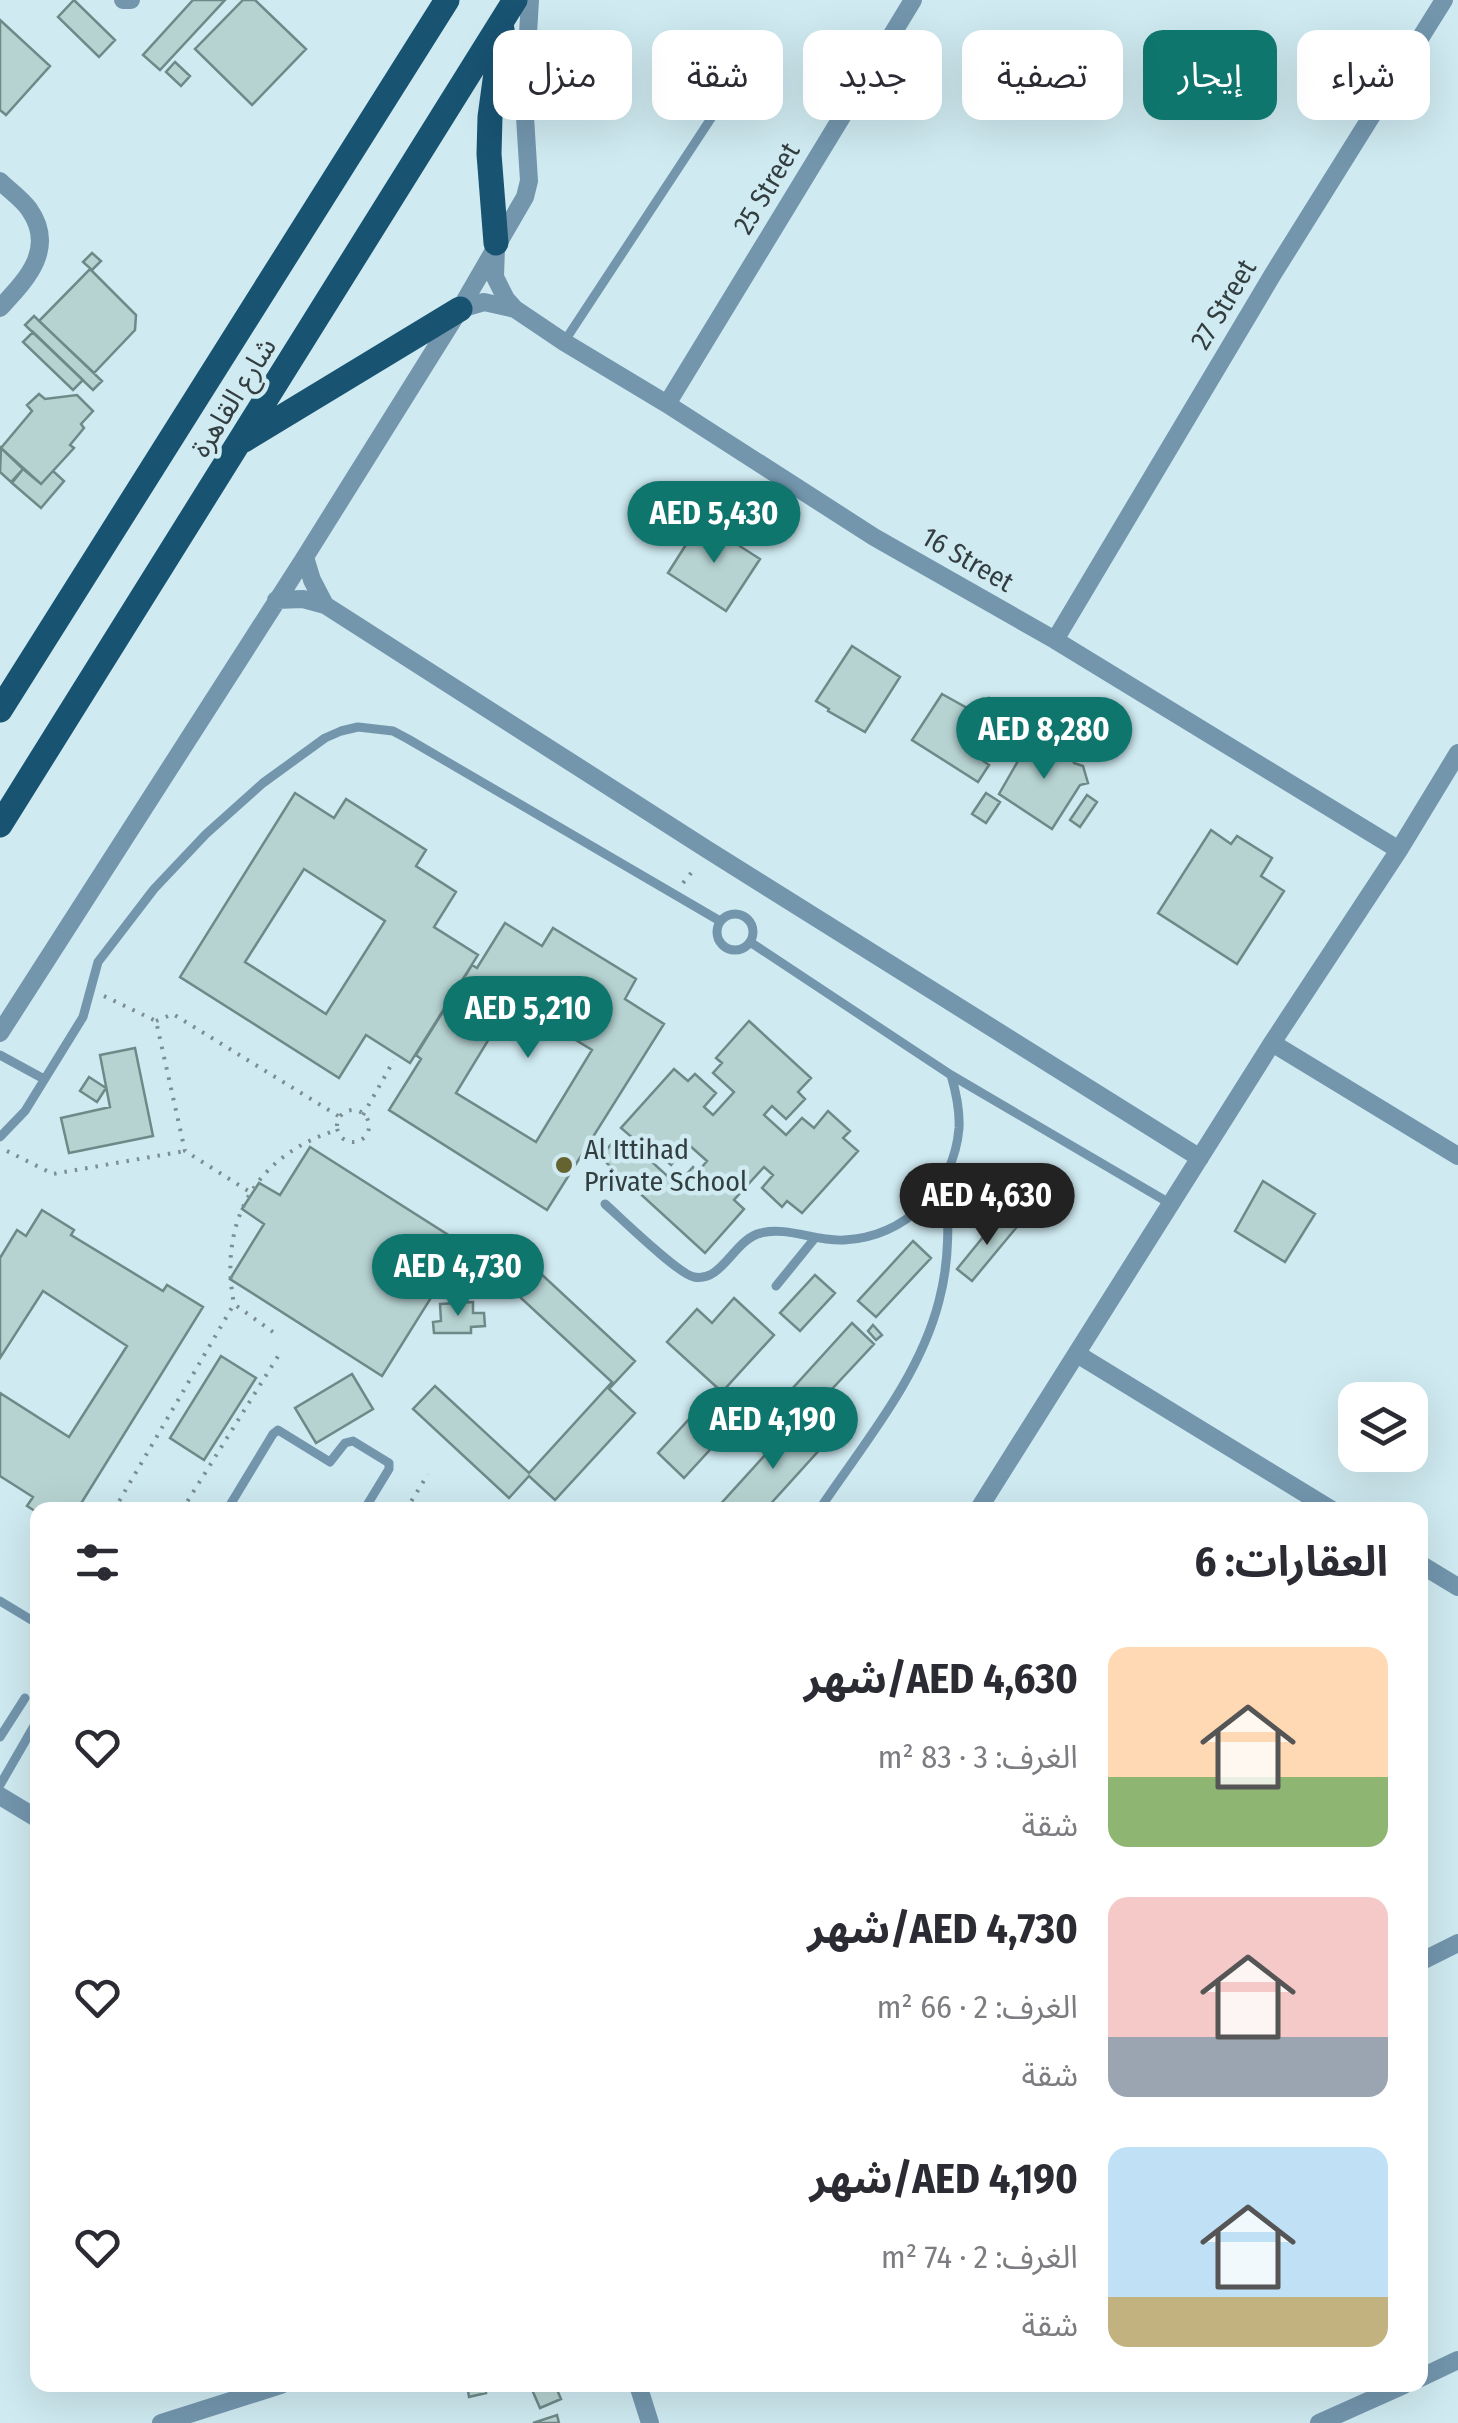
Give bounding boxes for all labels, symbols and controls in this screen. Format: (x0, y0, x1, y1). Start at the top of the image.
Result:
chip: منزل (493, 30, 632, 120)
chip: شقة (652, 30, 783, 120)
chip: جديد (803, 30, 942, 120)
chip: تصفية (962, 30, 1123, 120)
chip: إيجار (1143, 30, 1277, 120)
chip: شراء (1297, 30, 1430, 120)
street label: 25 Street (726, 136, 807, 240)
street label: 27 Street (1184, 253, 1263, 355)
street label: شارع القاهرة (184, 331, 286, 465)
pin: AED 5,430 (600, 481, 828, 566)
text: AED 5,430 (649, 494, 779, 532)
street label: 16 Street (916, 520, 1020, 599)
pin: AED 8,280 (930, 697, 1158, 782)
text: AED 8,280 (978, 710, 1110, 748)
pin: AED 5,210 (414, 976, 642, 1061)
text: AED 5,210 (465, 989, 591, 1027)
place label: Al Ittihad Private School (584, 1133, 747, 1198)
marker: Al Ittihad Private School (553, 1154, 575, 1176)
pin: AED 4,630 (873, 1163, 1101, 1248)
text: AED 4,630 (922, 1176, 1052, 1214)
pin: AED 4,730 (344, 1234, 572, 1319)
text: AED 4,730 (394, 1247, 522, 1285)
map controls (1338, 1382, 1428, 1472)
button: layers (1338, 1382, 1428, 1472)
pin: AED 4,190 (659, 1387, 887, 1472)
text: AED 4,190 (710, 1400, 836, 1438)
icon: filters (70, 1535, 125, 1590)
text: العقارات: 6 (1194, 1537, 1388, 1587)
text: AED 4,630/شهر (804, 1654, 1078, 1704)
icon: home (1188, 1687, 1308, 1807)
icon: heart (70, 1720, 125, 1775)
text: الغرف: 3 · 83 m² (878, 1738, 1078, 1776)
text: شقة (1022, 1806, 1078, 1844)
text: AED 4,730/شهر (807, 1904, 1078, 1954)
icon: home (1188, 1937, 1308, 2057)
icon: heart (70, 1970, 125, 2025)
text: الغرف: 2 · 66 m² (877, 1988, 1078, 2026)
text: شقة (1022, 2056, 1078, 2094)
text: AED 4,190/شهر (810, 2154, 1078, 2204)
icon: home (1188, 2187, 1308, 2307)
icon: heart (70, 2220, 125, 2275)
text: الغرف: 2 · 74 m² (881, 2238, 1078, 2276)
text: شقة (1022, 2306, 1078, 2344)

